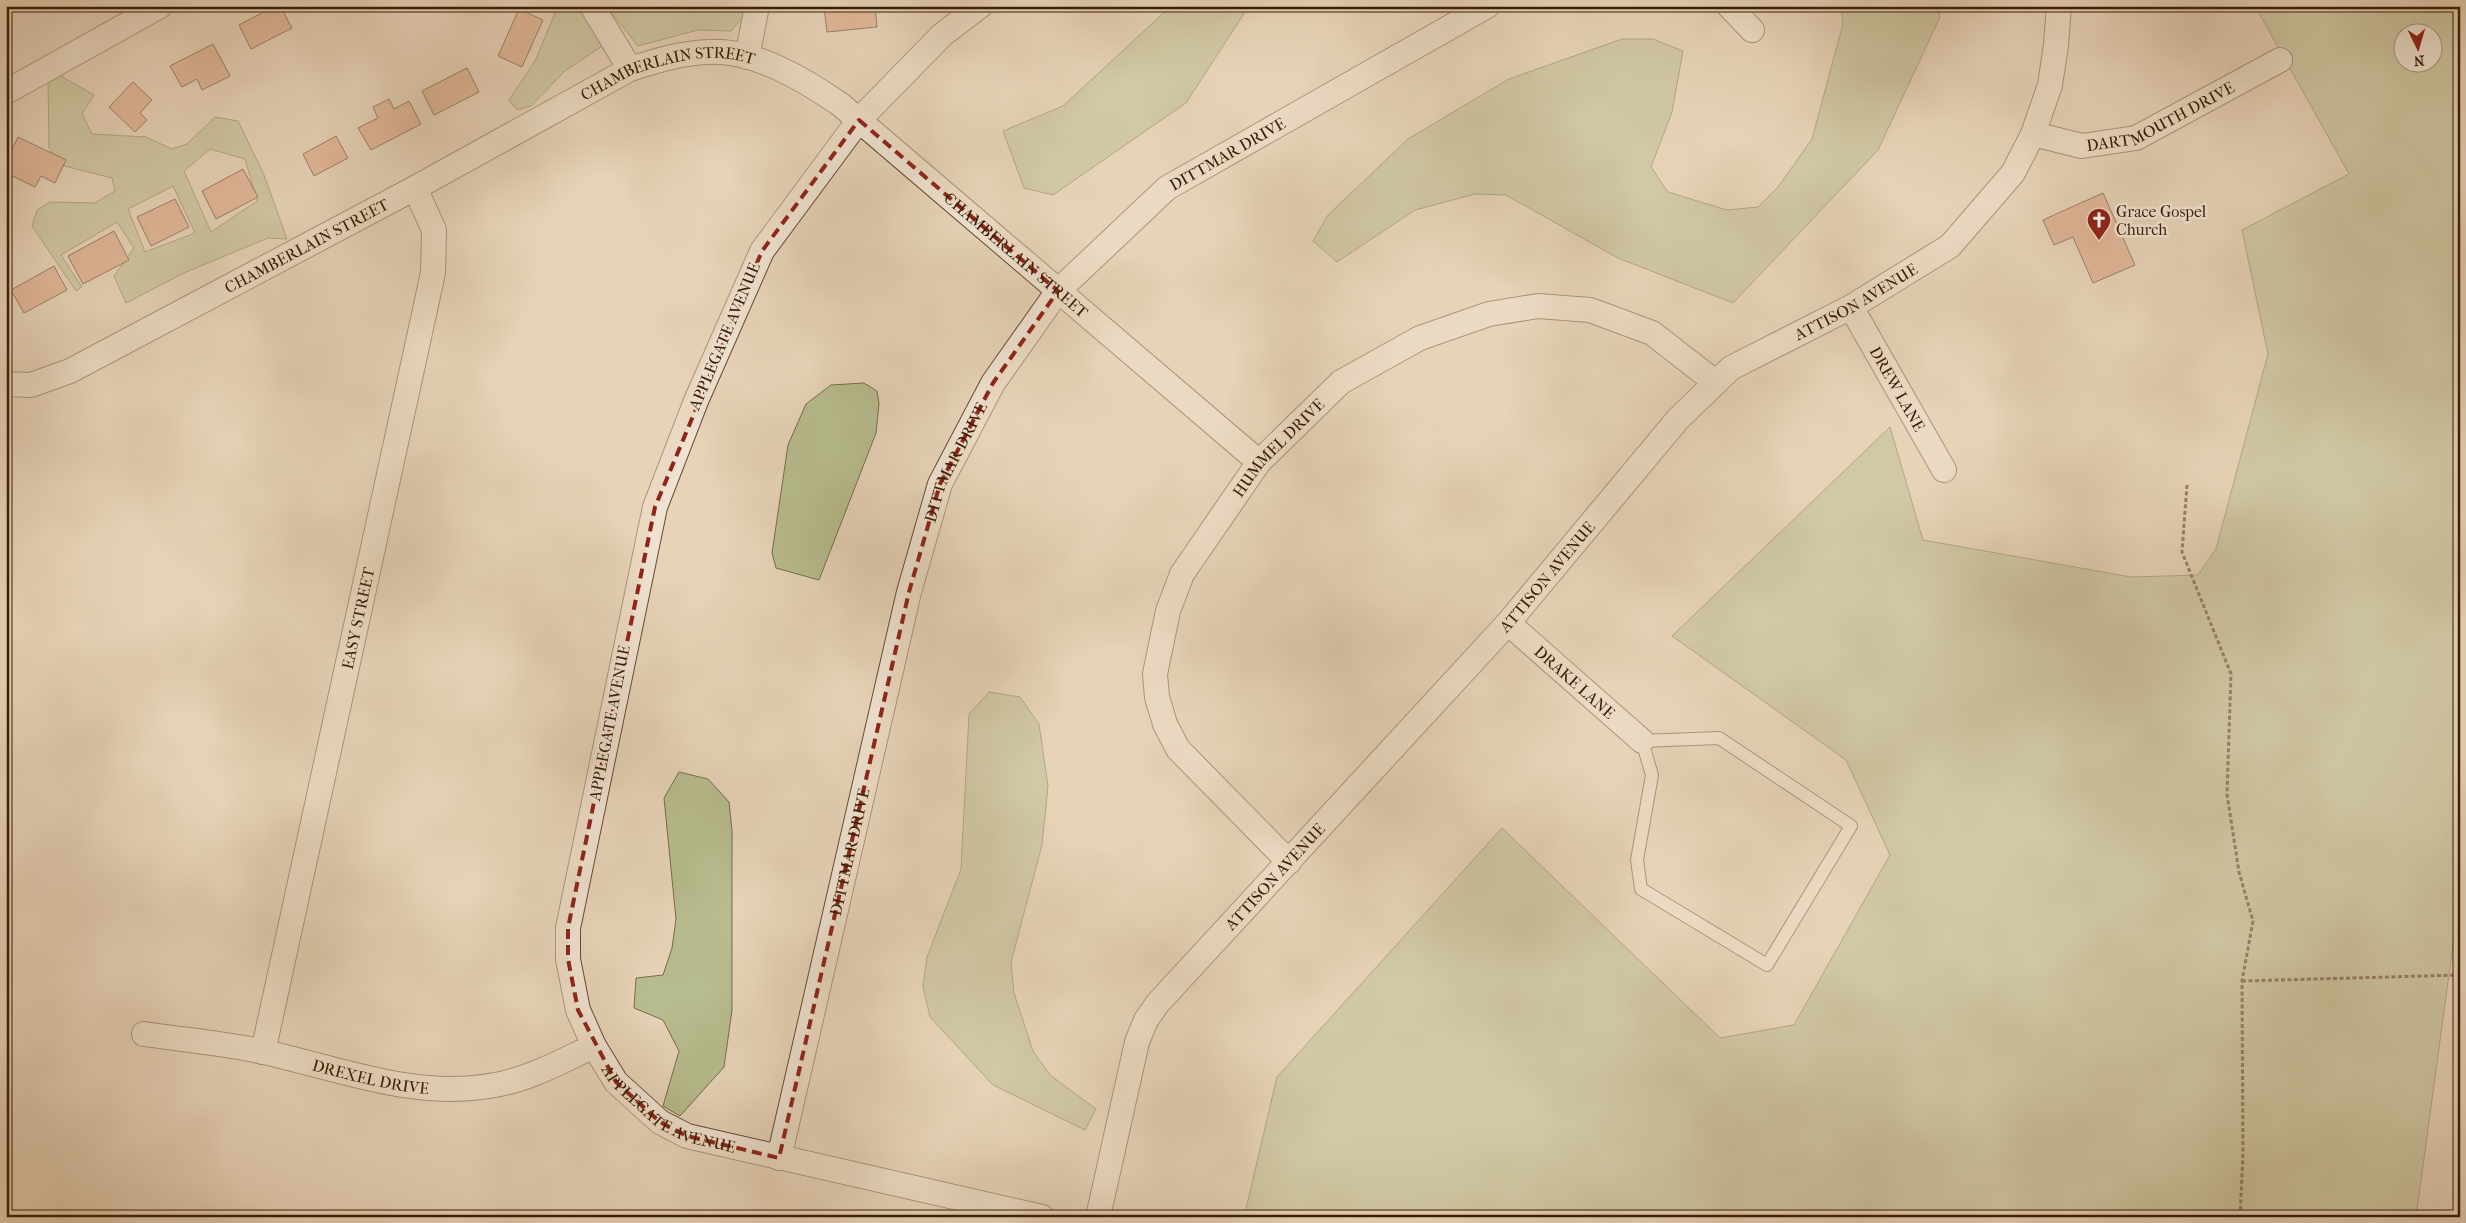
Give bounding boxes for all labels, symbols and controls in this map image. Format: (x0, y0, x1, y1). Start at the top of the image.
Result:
north arrow (2394, 22, 2444, 72)
street label: CHAMBERLAIN STREET (577, 43, 758, 105)
text: N (2413, 52, 2425, 69)
street label: DARTMOUTH DRIVE (2085, 78, 2238, 155)
street label: DITTMAR DRIVE (1166, 114, 1289, 195)
street label: CHAMBERLAIN STREET (940, 188, 1092, 322)
street label: CHAMBERLAIN STREET (221, 195, 392, 297)
place label: Grace Gospel Church (2116, 202, 2207, 239)
church icon: Grace Gospel Church (2086, 207, 2112, 241)
street label: APPLEGATE AVENUE (684, 259, 764, 414)
street label: ATTISON AVENUE (1790, 259, 1921, 345)
street label: DREW LANE (1865, 343, 1929, 435)
street label: HUMMEL DRIVE (1229, 395, 1328, 501)
street label: DITTMAR DRIVE (921, 399, 991, 525)
street label: ATTISON AVENUE (1495, 517, 1599, 637)
street label: EASY STREET (338, 565, 379, 671)
street label: DRAKE LANE (1530, 642, 1619, 723)
street label: APPLEGATE AVENUE (585, 643, 634, 804)
street label: DITTMAR DRIVE (826, 786, 874, 918)
street label: ATTISON AVENUE (1220, 819, 1329, 935)
street label: DREXEL DRIVE (310, 1055, 430, 1098)
street label: APPLEGATE AVENUE (597, 1060, 738, 1157)

